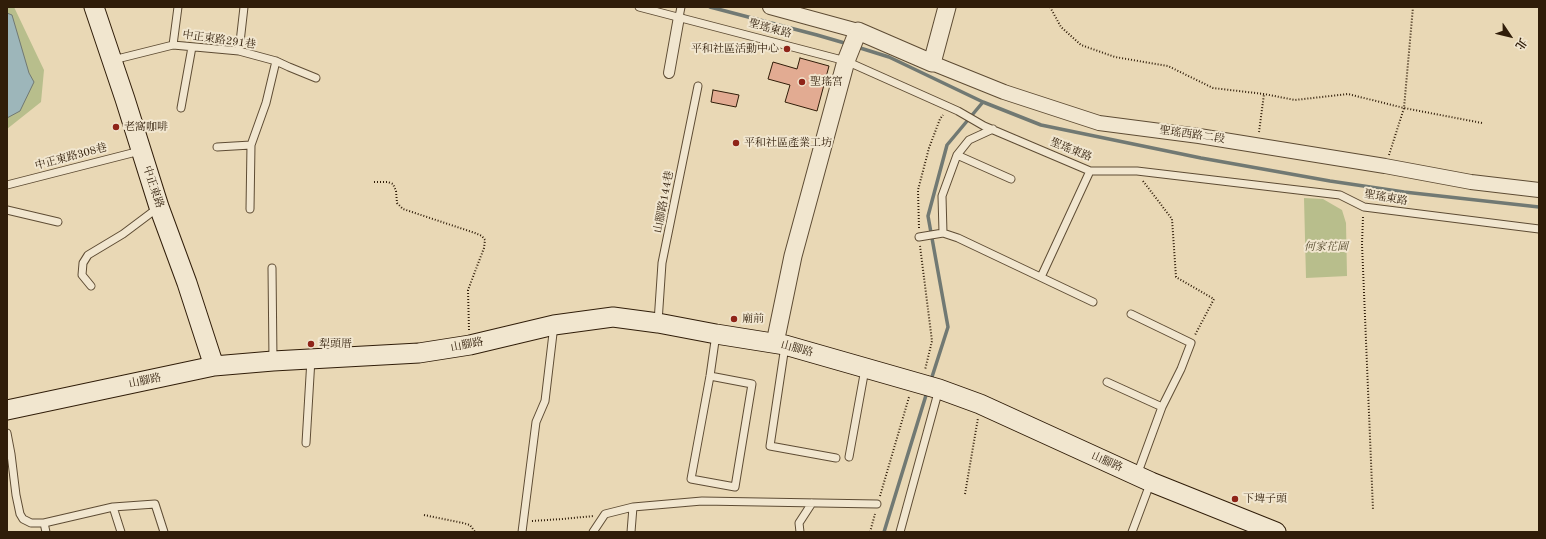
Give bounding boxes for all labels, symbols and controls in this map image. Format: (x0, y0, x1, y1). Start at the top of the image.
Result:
north arrow (1490, 16, 1530, 56)
street label: 聖瑤東路 (747, 17, 793, 41)
street label: 中正東路291巷 (181, 28, 257, 52)
text: 北 (1513, 36, 1528, 51)
place label: 平和社區活動中心 (691, 42, 779, 56)
marker: 平和社區活動中心 (782, 44, 792, 54)
place label: 聖瑤宮 (810, 75, 843, 89)
marker: 聖瑤宮 (797, 77, 807, 87)
place label: 老窩咖啡 (124, 120, 168, 134)
marker: 老窩咖啡 (111, 122, 121, 132)
street label: 聖瑤西路二段 (1158, 124, 1226, 146)
place label: 平和社區產業工坊 (744, 136, 832, 150)
street label: 聖瑤東路 (1048, 136, 1094, 164)
marker: 平和社區產業工坊 (731, 138, 741, 148)
street label: 中正東路308巷 (33, 141, 109, 173)
street label: 中正東路 (140, 164, 166, 210)
street label: 山腳路144巷 (651, 170, 677, 234)
street label: 聖瑤東路 (1363, 188, 1409, 208)
park label: 何家花園 (1304, 240, 1348, 254)
place label: 廟前 (742, 312, 764, 326)
marker: 廟前 (729, 314, 739, 324)
street label: 山腳路 (450, 335, 484, 355)
place label: 犁頭厝 (319, 337, 352, 351)
street label: 山腳路 (779, 338, 815, 360)
marker: 犁頭厝 (306, 339, 316, 349)
street label: 山腳路 (127, 371, 163, 391)
street label: 山腳路 (1089, 449, 1125, 475)
place label: 下埤子頭 (1243, 492, 1287, 506)
marker: 下埤子頭 (1230, 494, 1240, 504)

